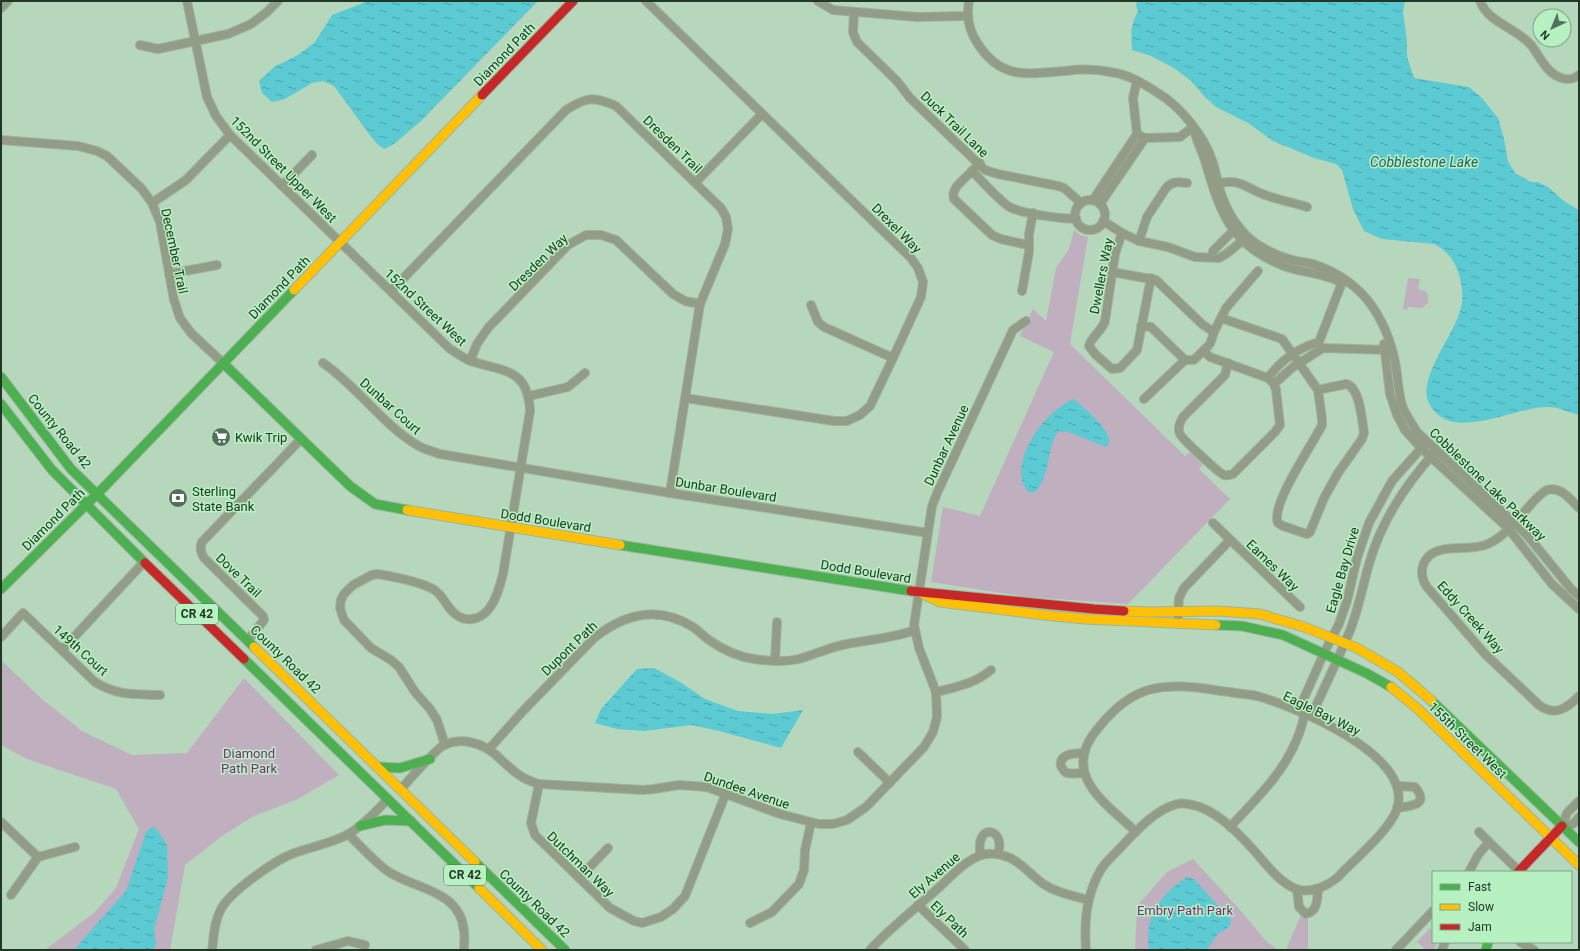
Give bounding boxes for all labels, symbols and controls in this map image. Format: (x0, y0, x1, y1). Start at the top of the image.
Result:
north arrow (1532, 8, 1572, 48)
street label: Diamond Path (471, 20, 538, 89)
text: N (1538, 27, 1553, 42)
street label: Duck Trail Lane (918, 88, 992, 160)
street label: 152nd Street Upper West (227, 113, 340, 226)
street label: Dresden Trail (640, 113, 705, 176)
water label: Cobblestone Lake (1370, 154, 1478, 170)
street label: Drexel Way (869, 201, 924, 256)
street label: December Trail (158, 207, 191, 295)
street label: Dresden Way (506, 231, 571, 294)
street label: Dwellers Way (1087, 237, 1116, 315)
street label: Diamond Path (246, 253, 313, 322)
street label: 152nd Street West (382, 266, 470, 349)
street label: Dunbar Court (357, 375, 424, 438)
street label: County Road 42 (25, 391, 94, 472)
street label: Dunbar Avenue (921, 402, 972, 488)
street label: Cobblestone Lake Parkway (1426, 425, 1549, 544)
supermarket icon: Kwik Trip (210, 426, 232, 448)
place label: Kwik Trip (235, 430, 287, 445)
street label: Dunbar Boulevard (674, 474, 778, 505)
place label: Sterling State Bank (192, 484, 255, 514)
street label: Diamond Path (19, 485, 88, 554)
bank icon: Sterling State Bank (167, 487, 189, 509)
street label: Dodd Boulevard (500, 506, 592, 535)
street label: Eagle Bay Drive (1323, 525, 1362, 615)
street label: Eames Way (1243, 537, 1302, 594)
street label: Dove Trail (213, 550, 264, 600)
street label: Dodd Boulevard (820, 557, 912, 586)
street label: Eddy Creek Way (1434, 578, 1507, 657)
road number: CR 42 (176, 604, 218, 624)
street label: Dupont Path (538, 618, 600, 679)
street label: 149th Court (50, 622, 111, 679)
street label: County Road 42 (248, 622, 324, 697)
street label: Eagle Bay Way (1281, 688, 1363, 739)
street label: 155th Street West (1425, 699, 1510, 782)
park label: Diamond Path Park (221, 746, 277, 776)
street label: Dundee Avenue (702, 769, 792, 812)
street label: Dutchman Way (544, 829, 617, 900)
street label: Ely Avenue (906, 849, 963, 902)
road number: CR 42 (444, 865, 486, 885)
street label: County Road 42 (497, 866, 573, 941)
legend (1432, 871, 1572, 943)
text: Fast (1468, 880, 1491, 894)
street label: Ely Path (928, 898, 972, 941)
text: Slow (1468, 900, 1494, 914)
park label: Embry Path Park (1137, 903, 1233, 918)
text: Jam (1468, 920, 1492, 934)

